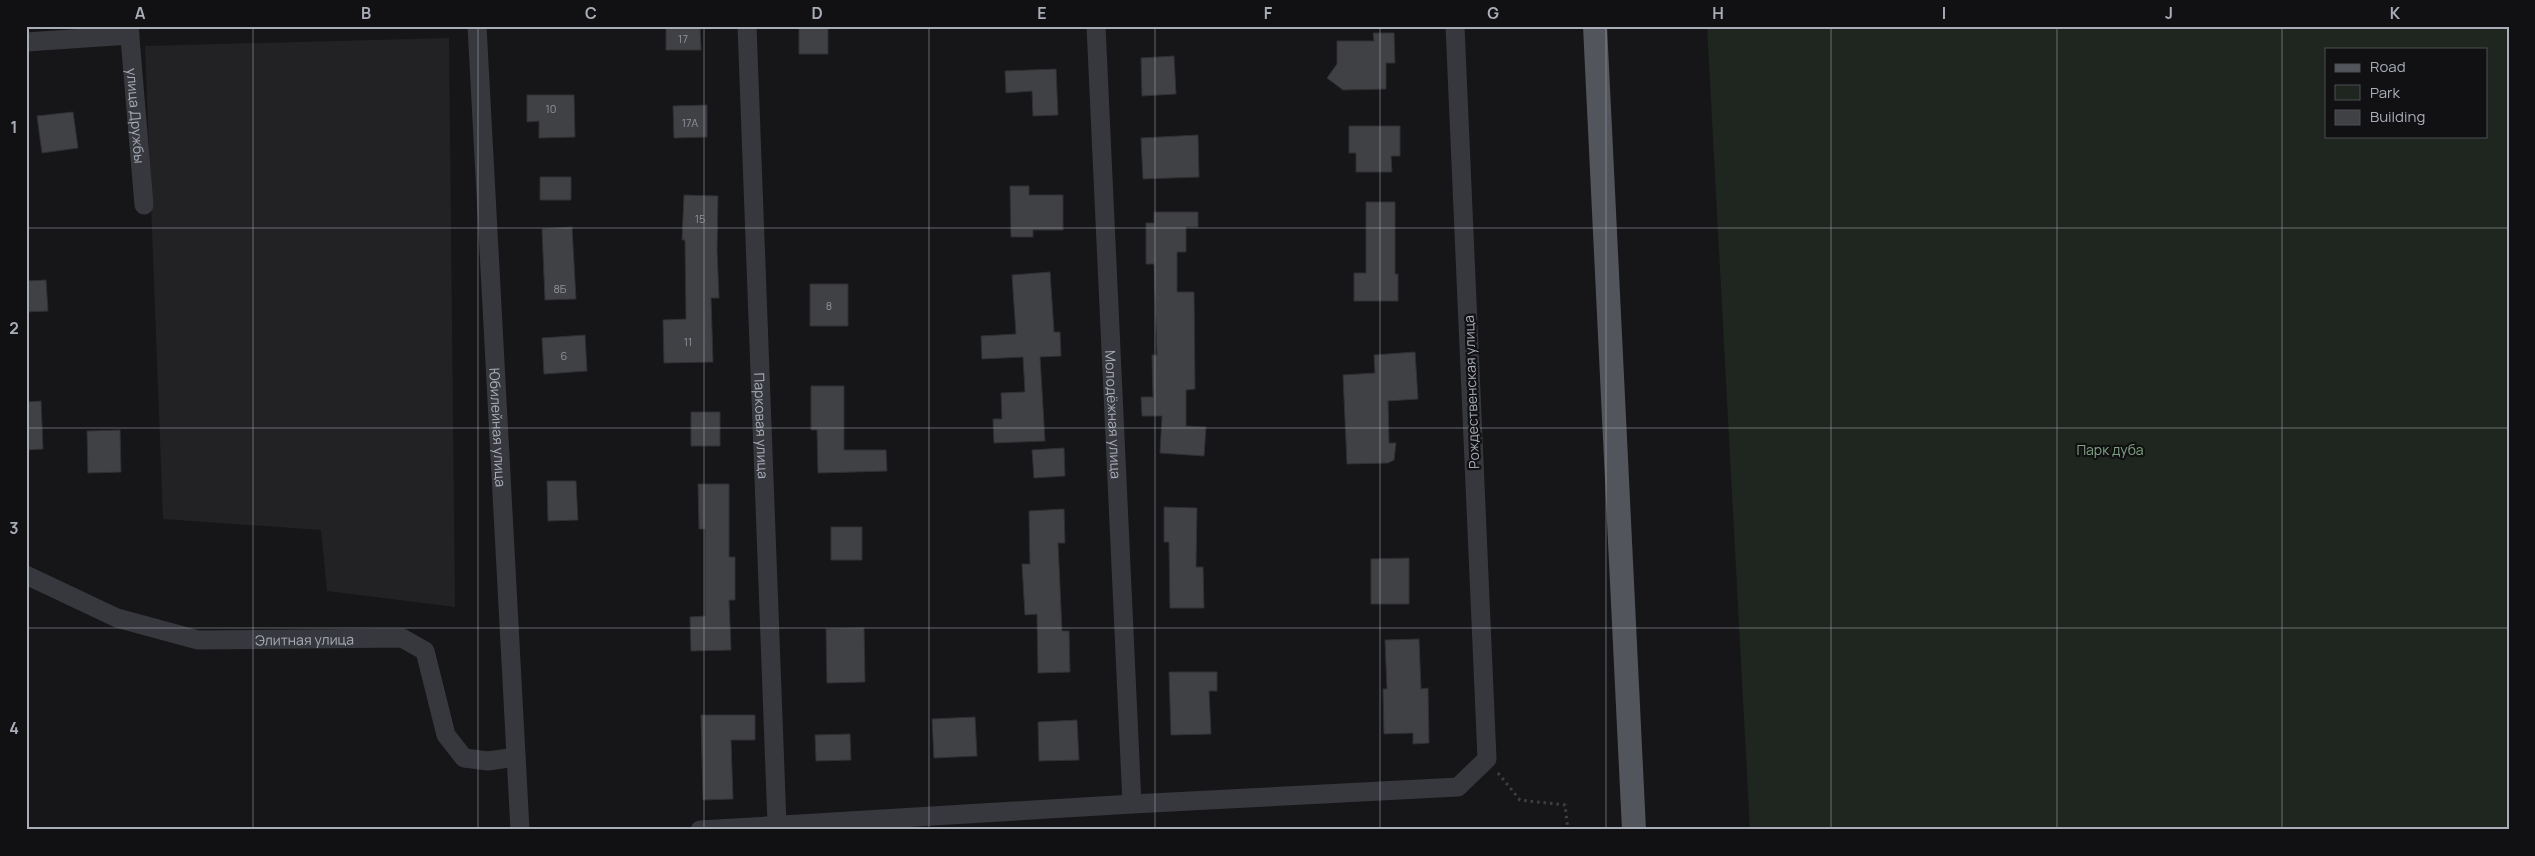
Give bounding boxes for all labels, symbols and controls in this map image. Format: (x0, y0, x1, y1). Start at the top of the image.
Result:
text: A (135, 2, 146, 24)
text: B (361, 2, 371, 24)
text: C (585, 2, 597, 24)
text: D (811, 2, 823, 24)
text: E (1037, 2, 1047, 24)
text: F (1264, 2, 1273, 24)
text: G (1487, 2, 1499, 24)
text: H (1712, 2, 1724, 24)
text: I (1942, 2, 1946, 24)
text: J (2165, 2, 2173, 24)
text: K (2390, 2, 2401, 24)
house number: 17 (678, 31, 688, 46)
legend (2325, 48, 2488, 138)
text: Road (2370, 56, 2406, 77)
street label: улица Дружбы (123, 67, 150, 164)
text: Park (2370, 82, 2400, 103)
house number: 10 (545, 101, 557, 116)
text: Building (2370, 106, 2425, 127)
house number: 17А (682, 115, 698, 130)
text: 1 (10, 116, 18, 138)
house number: 15 (695, 211, 705, 226)
house number: 8Б (553, 281, 567, 296)
house number: 8 (826, 298, 832, 313)
street label: Рождественская улица (1459, 315, 1483, 469)
text: 2 (9, 317, 19, 339)
house number: 11 (684, 334, 692, 349)
house number: 6 (561, 348, 568, 363)
street label: Молодёжная улица (1102, 350, 1126, 479)
street label: Юбилейная улица (486, 367, 511, 488)
street label: Парковая улица (751, 372, 774, 479)
park label: Парк дуба (2076, 440, 2144, 459)
text: 3 (9, 517, 19, 539)
street label: Элитная улица (255, 629, 354, 649)
text: 4 (9, 717, 19, 739)

